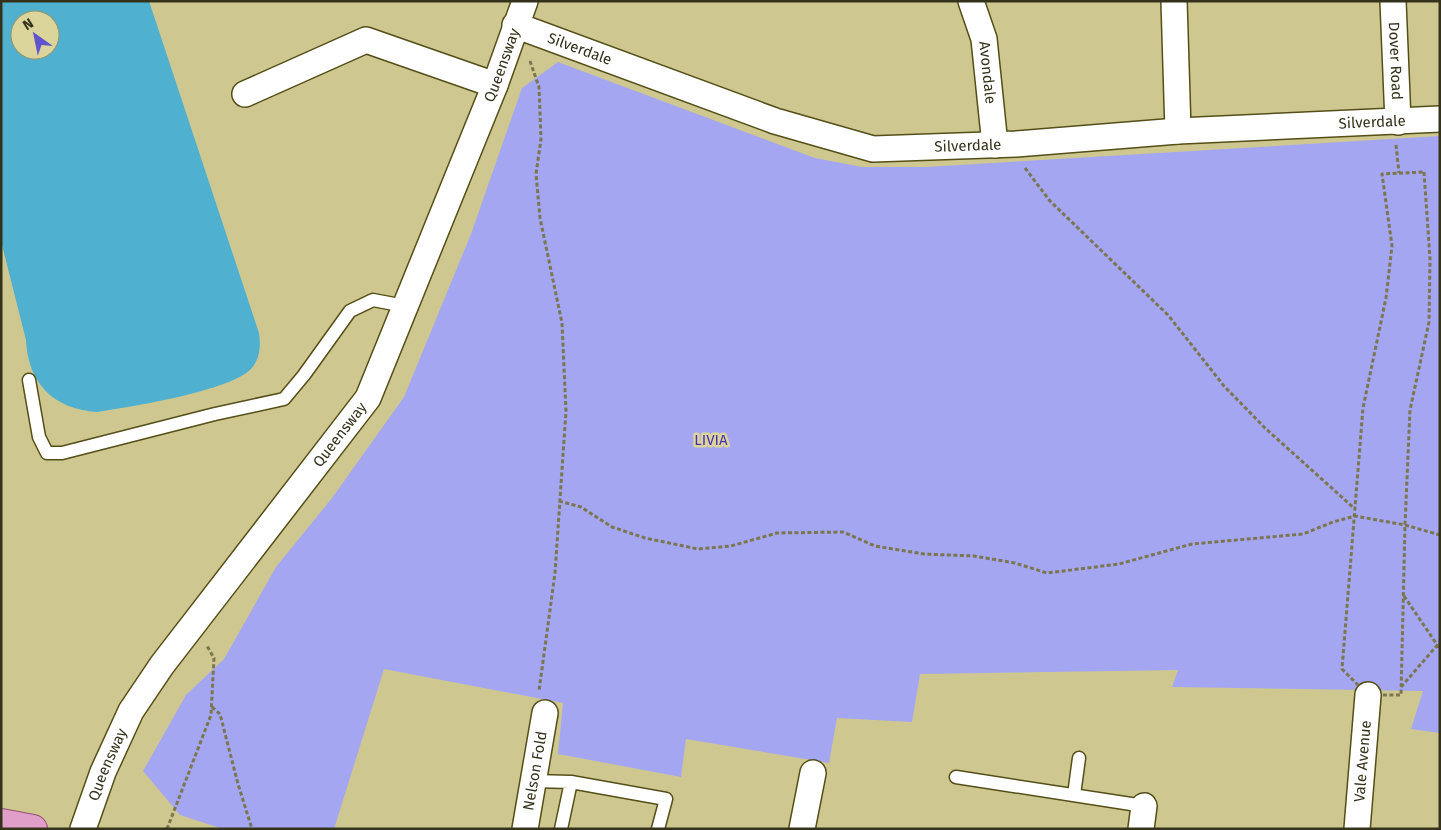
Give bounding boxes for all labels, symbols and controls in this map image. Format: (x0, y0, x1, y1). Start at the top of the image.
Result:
north arrow (10, 10, 60, 60)
text: N (20, 15, 37, 34)
street label: Dover Road (1385, 21, 1406, 100)
street label: Queensway (480, 25, 524, 105)
street label: Silverdale (545, 29, 614, 69)
street label: Avondale (975, 40, 1000, 105)
street label: Silverdale (1338, 112, 1406, 133)
street label: Silverdale (934, 136, 1002, 156)
street label: Queensway (309, 398, 371, 471)
park label: LIVIA (694, 431, 728, 449)
street label: Vale Avenue (1350, 720, 1375, 803)
street label: Queensway (85, 725, 131, 803)
street label: Nelson Fold (519, 730, 551, 812)

